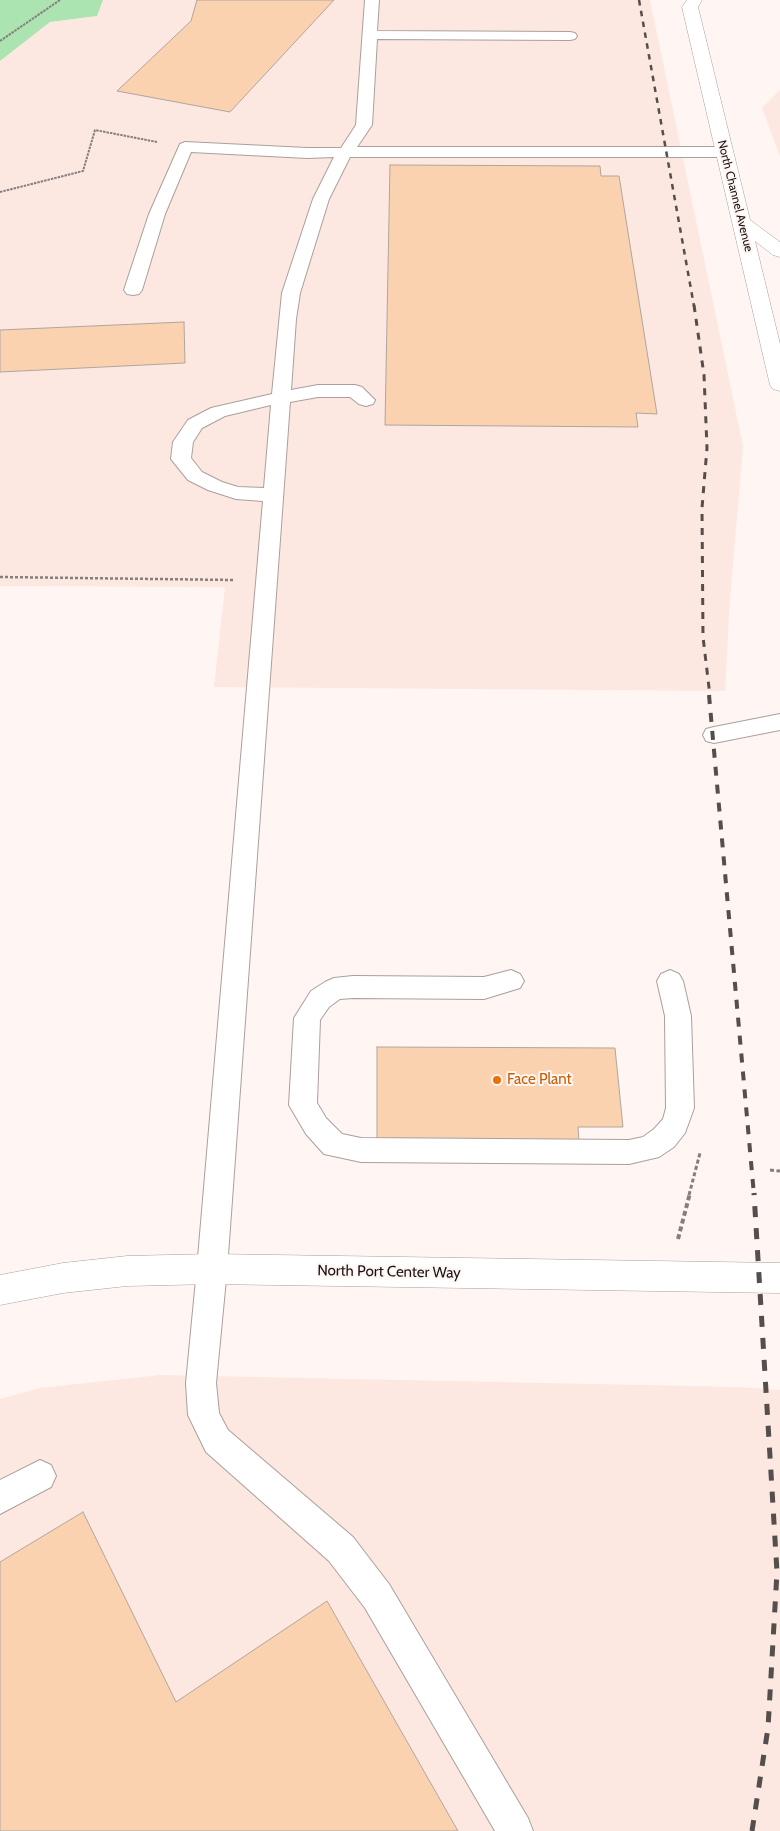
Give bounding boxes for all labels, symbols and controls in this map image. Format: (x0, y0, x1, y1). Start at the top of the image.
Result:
street label: North Channel Avenue (714, 139, 756, 253)
place label: Face Plant (507, 1071, 572, 1089)
marker: Face Plant (491, 1074, 503, 1086)
street label: North Port Center Way (317, 1262, 461, 1282)

